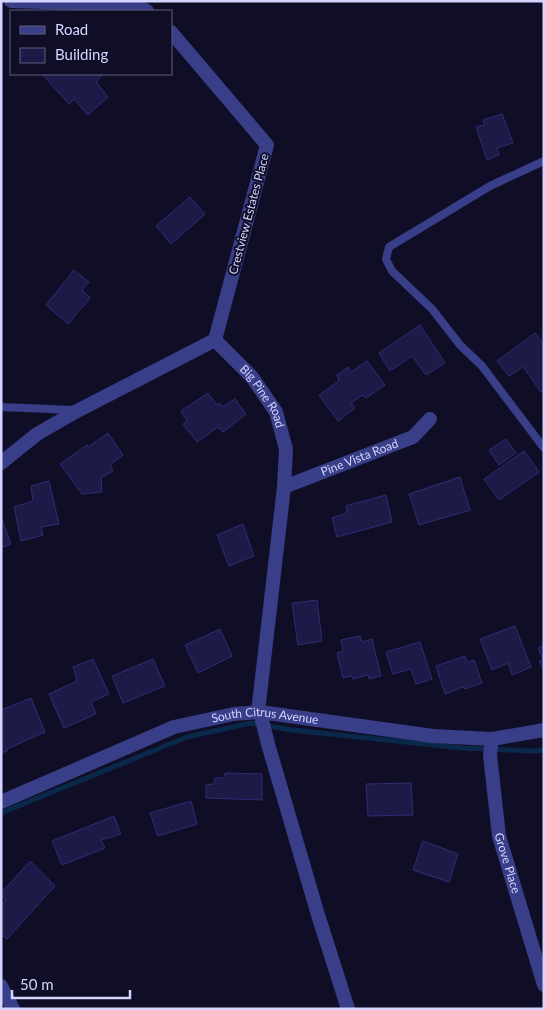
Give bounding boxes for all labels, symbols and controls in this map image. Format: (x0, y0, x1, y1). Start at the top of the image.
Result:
legend (10, 10, 172, 75)
text: Road (55, 20, 88, 38)
text: Building (55, 45, 108, 63)
street label: Crestview Estates Place (225, 152, 272, 276)
street label: Big Pine Road (237, 361, 288, 429)
street label: Pine Vista Road (318, 435, 400, 479)
street label: South Citrus Avenue (210, 704, 320, 727)
street label: Grove Place (491, 831, 524, 895)
scale bar (12, 968, 130, 1000)
text: 50 m (20, 975, 54, 993)

